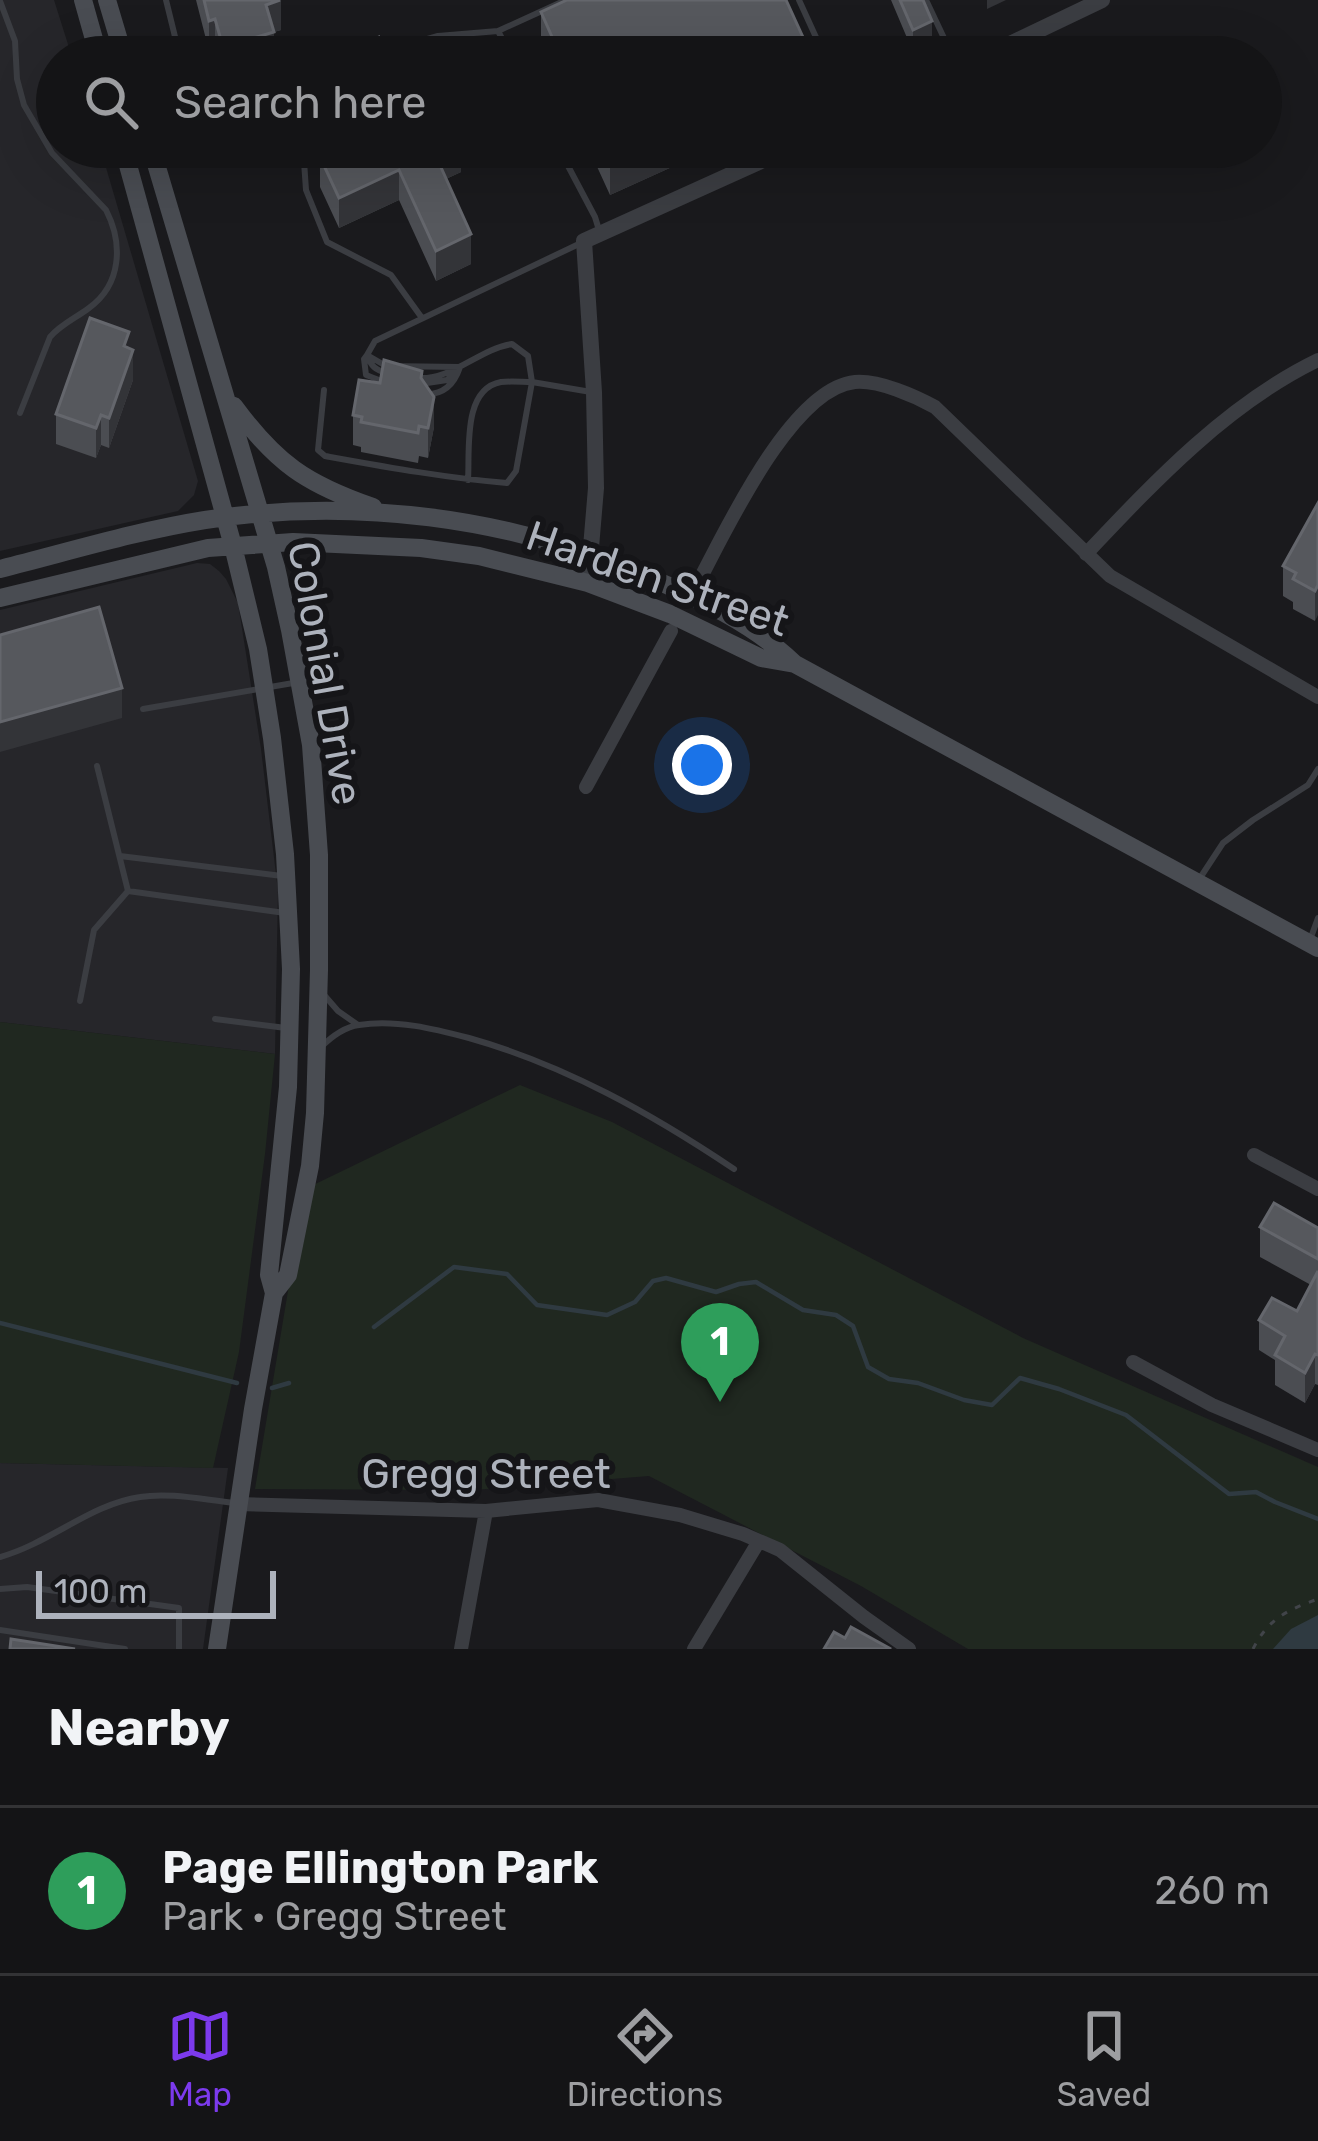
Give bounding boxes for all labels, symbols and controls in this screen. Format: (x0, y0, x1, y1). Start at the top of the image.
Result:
search box (36, 36, 1282, 168)
icon: search (78, 69, 144, 135)
text: Search here (174, 76, 426, 129)
street label: Harden Street (520, 511, 796, 647)
street label: Colonial Drive (277, 537, 373, 809)
your location (672, 735, 732, 795)
pin: 1 (681, 1303, 759, 1402)
street label: Gregg Street (361, 1449, 611, 1499)
scale bar (36, 1565, 276, 1618)
text: 100 m (54, 1572, 147, 1611)
text: Nearby (48, 1697, 230, 1758)
text: Page Ellington Park (162, 1841, 598, 1894)
text: 1 (77, 1868, 97, 1914)
text: 260 m (1155, 1868, 1270, 1914)
text: Park · Gregg Street (162, 1894, 506, 1940)
tab: Map (167, 2003, 233, 2114)
tab: Directions (567, 2003, 723, 2114)
tab: Saved (1057, 2003, 1151, 2114)

